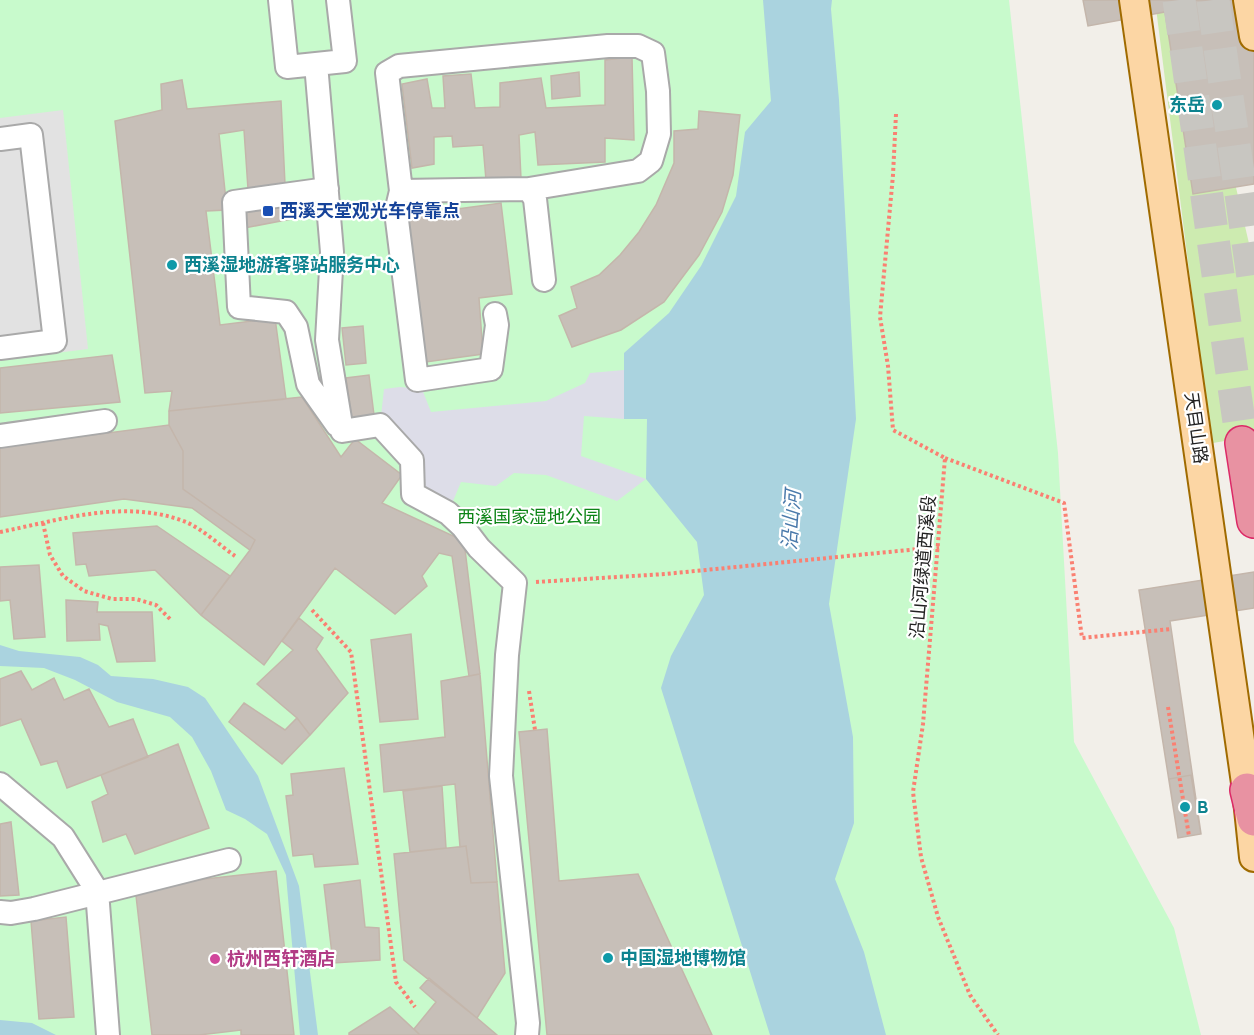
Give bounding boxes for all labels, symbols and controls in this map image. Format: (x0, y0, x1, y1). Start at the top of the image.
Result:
place label: 东岳 (1169, 94, 1205, 116)
marker: 东岳 (1210, 98, 1224, 112)
place label: 西溪天堂观光车停靠点 (280, 200, 460, 222)
marker: 西溪天堂观光车停靠点 (261, 204, 275, 218)
place label: 西溪湿地游客驿站服务中心 (184, 254, 400, 276)
marker: 西溪湿地游客驿站服务中心 (165, 258, 179, 272)
street label: 天目山路 (1180, 391, 1212, 465)
water label: 沿山河 (777, 485, 805, 551)
street label: 沿山河绿道西溪段 (906, 494, 940, 640)
park label: 西溪国家湿地公园 (457, 506, 601, 528)
place label: B (1197, 796, 1208, 818)
marker: B (1178, 800, 1192, 814)
place label: 中国湿地博物馆 (620, 947, 746, 969)
place label: 杭州西轩酒店 (227, 948, 335, 970)
marker: 中国湿地博物馆 (601, 951, 615, 965)
marker: 杭州西轩酒店 (208, 952, 222, 966)

